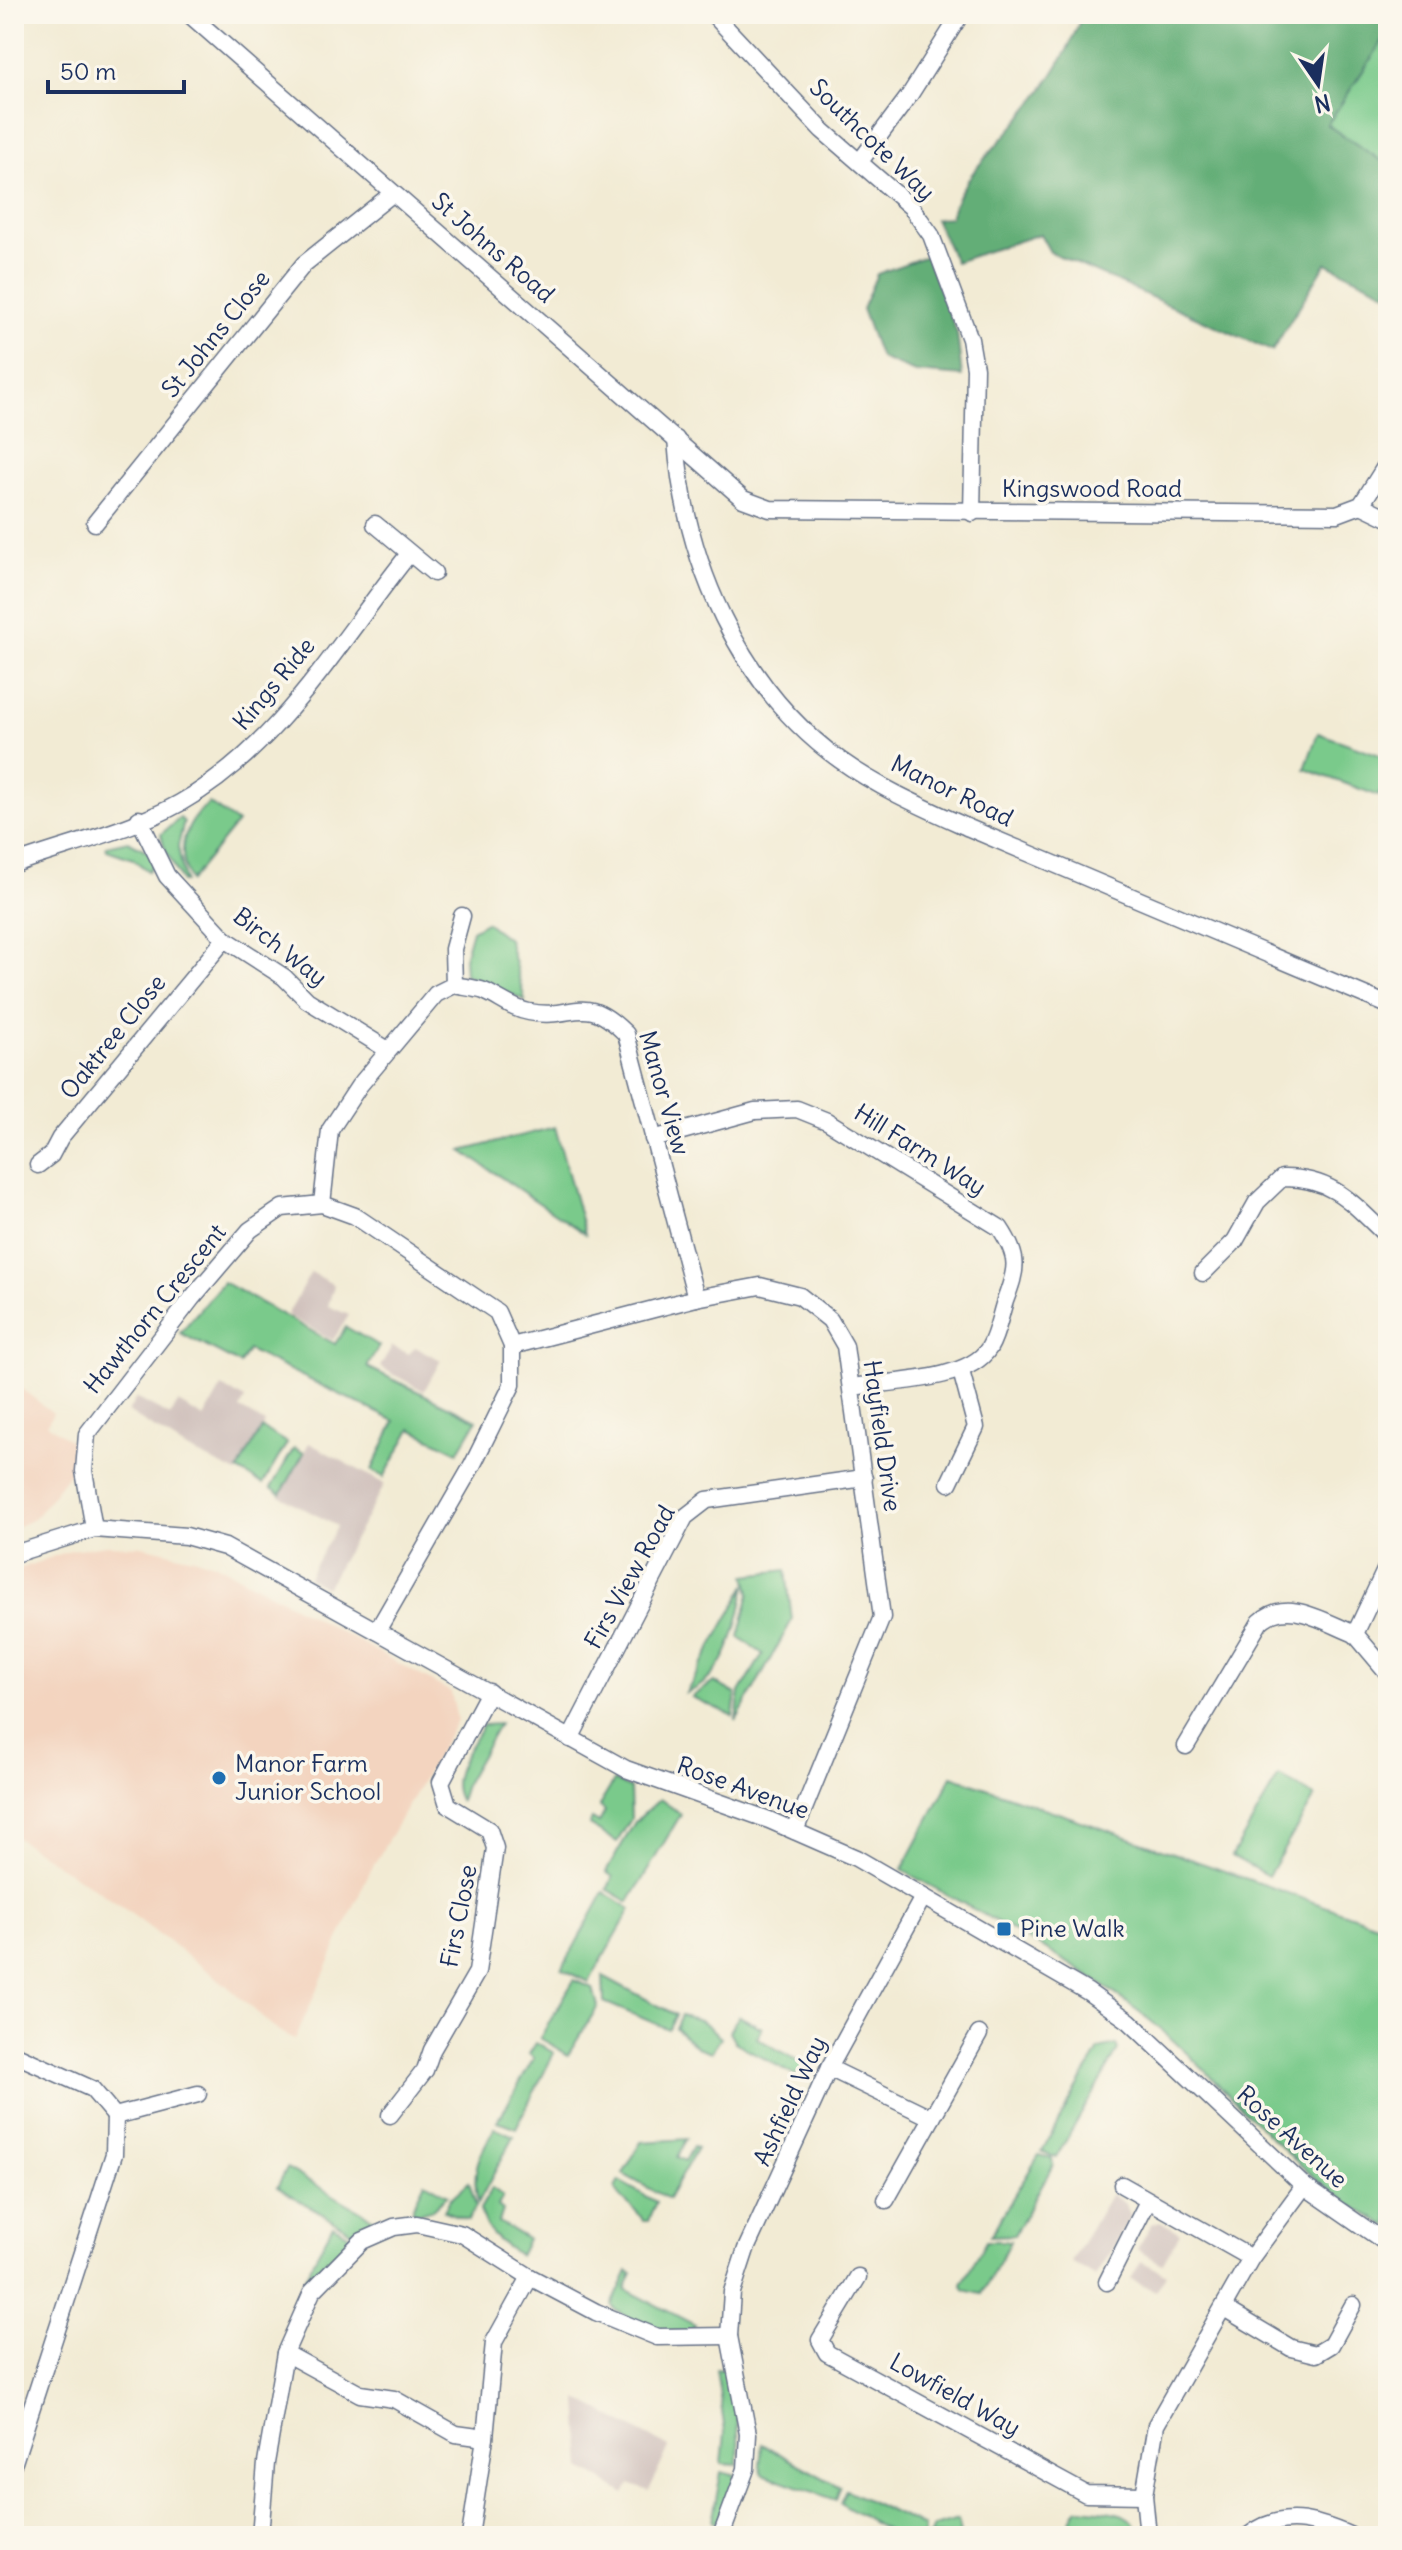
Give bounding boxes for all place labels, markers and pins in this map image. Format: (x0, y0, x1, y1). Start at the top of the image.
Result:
place label: Manor Farm Junior School (235, 1748, 381, 1806)
marker: Manor Farm Junior School (210, 1769, 228, 1787)
place label: Pine Walk (1020, 1913, 1125, 1943)
marker: Pine Walk (995, 1920, 1013, 1938)

